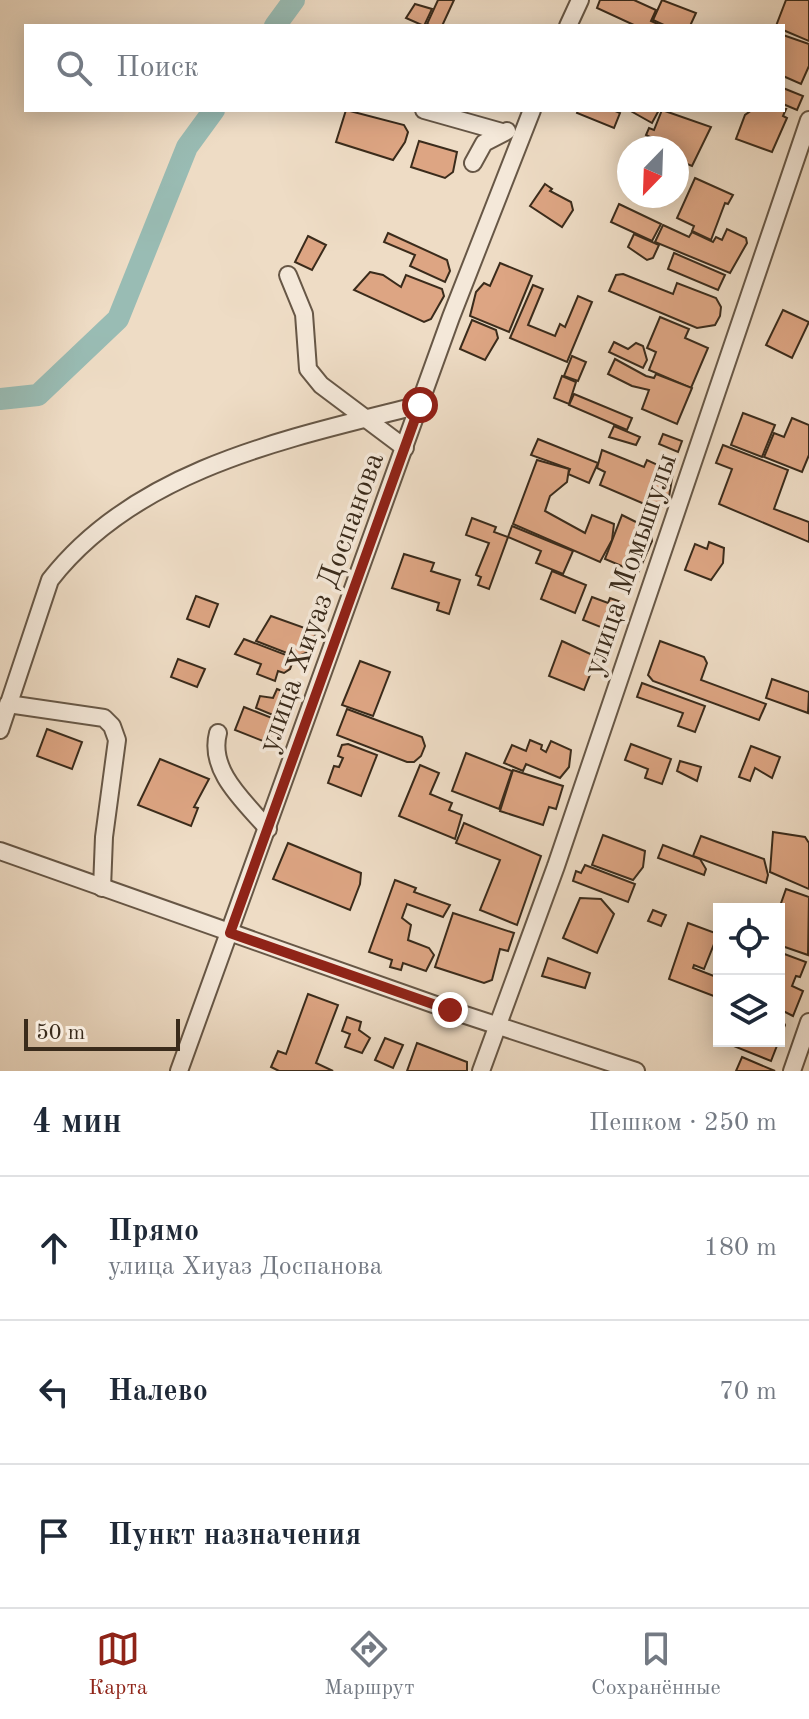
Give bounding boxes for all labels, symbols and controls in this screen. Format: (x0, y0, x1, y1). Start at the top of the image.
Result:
search box (24, 24, 785, 112)
icon: search (52, 46, 96, 90)
text: Поиск (116, 53, 199, 83)
north arrow (617, 136, 689, 208)
route start (402, 387, 438, 423)
street label: улица Хиуаз Доспанова (254, 448, 390, 757)
street label: улица Момышулы (579, 450, 683, 680)
map controls (713, 903, 785, 1047)
button: locate (713, 903, 785, 975)
button: layers (713, 975, 785, 1047)
route end (432, 992, 468, 1028)
scale bar (24, 1015, 180, 1051)
text: 50 m (36, 1022, 85, 1044)
text: 4 мин (32, 1106, 122, 1140)
text: Пешком · 250 m (589, 1110, 777, 1136)
text: Прямо (108, 1217, 199, 1247)
icon: ahead (32, 1226, 76, 1270)
text: 180 m (704, 1235, 777, 1261)
text: улица Хиуаз Доспанова (108, 1254, 383, 1280)
icon: left (32, 1370, 76, 1414)
text: Налево (108, 1377, 208, 1407)
text: 70 m (719, 1379, 777, 1405)
icon: arrive (32, 1514, 76, 1558)
text: Пункт назначения (108, 1521, 361, 1551)
tab: Карта (88, 1627, 148, 1702)
tab: Маршрут (324, 1627, 415, 1702)
tab: Сохранённые (591, 1627, 721, 1702)

